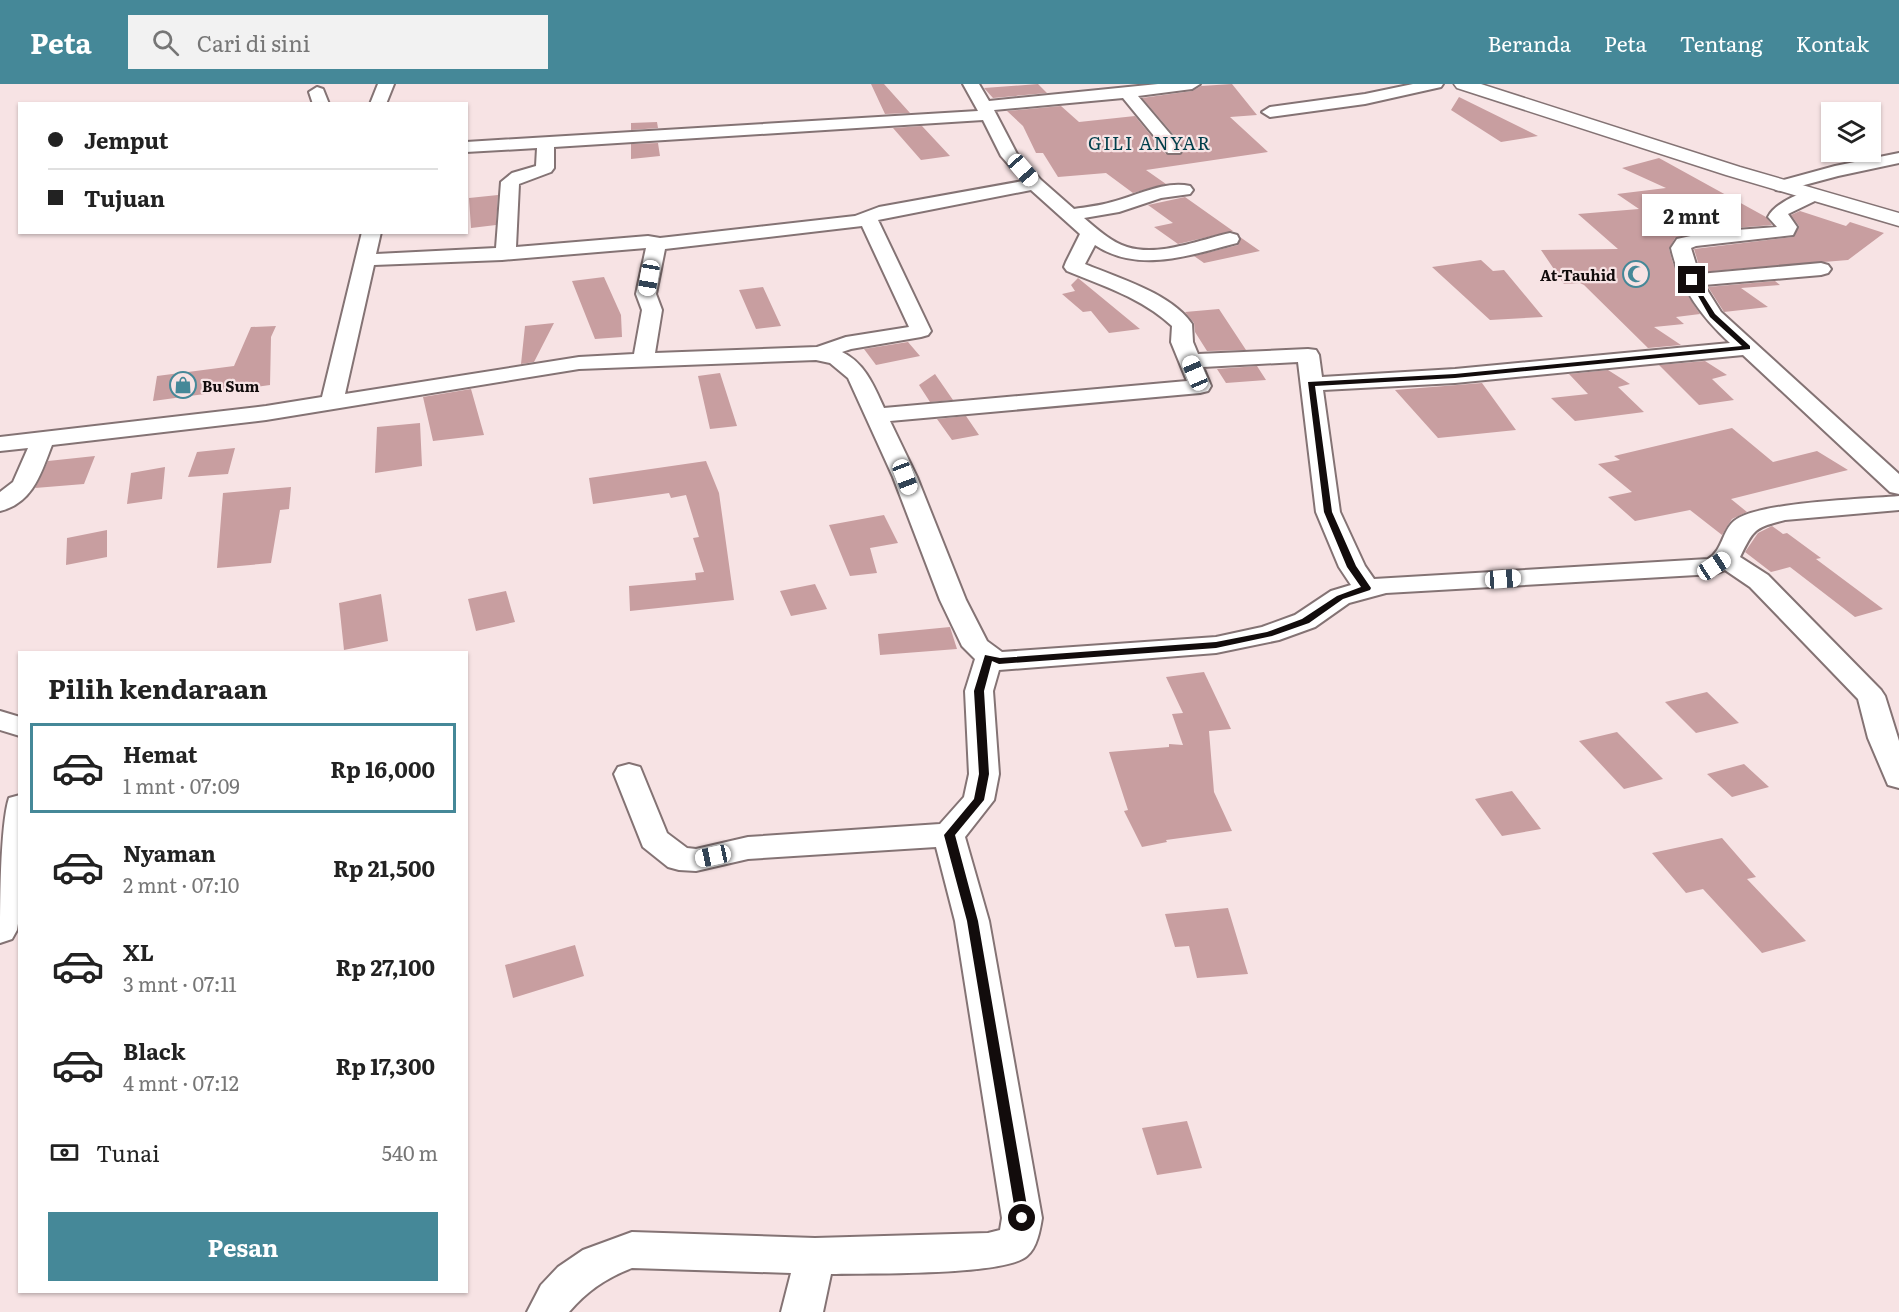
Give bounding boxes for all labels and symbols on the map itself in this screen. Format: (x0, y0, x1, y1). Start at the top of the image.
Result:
district label: GILI ANYAR (1088, 129, 1212, 156)
car (1004, 151, 1042, 189)
callout: 2 mnt (1642, 193, 1742, 235)
car (637, 259, 661, 297)
mosque icon: At-Tauhid (1621, 259, 1651, 289)
place label: At-Tauhid (1540, 263, 1616, 286)
route end (1678, 266, 1705, 293)
car (1180, 353, 1210, 393)
shop icon: Bu Sum (168, 370, 198, 400)
place label: Bu Sum (202, 374, 260, 397)
car (890, 457, 920, 497)
car (1694, 549, 1734, 583)
car (1484, 569, 1522, 589)
car (694, 843, 732, 869)
route start (1008, 1204, 1035, 1231)

